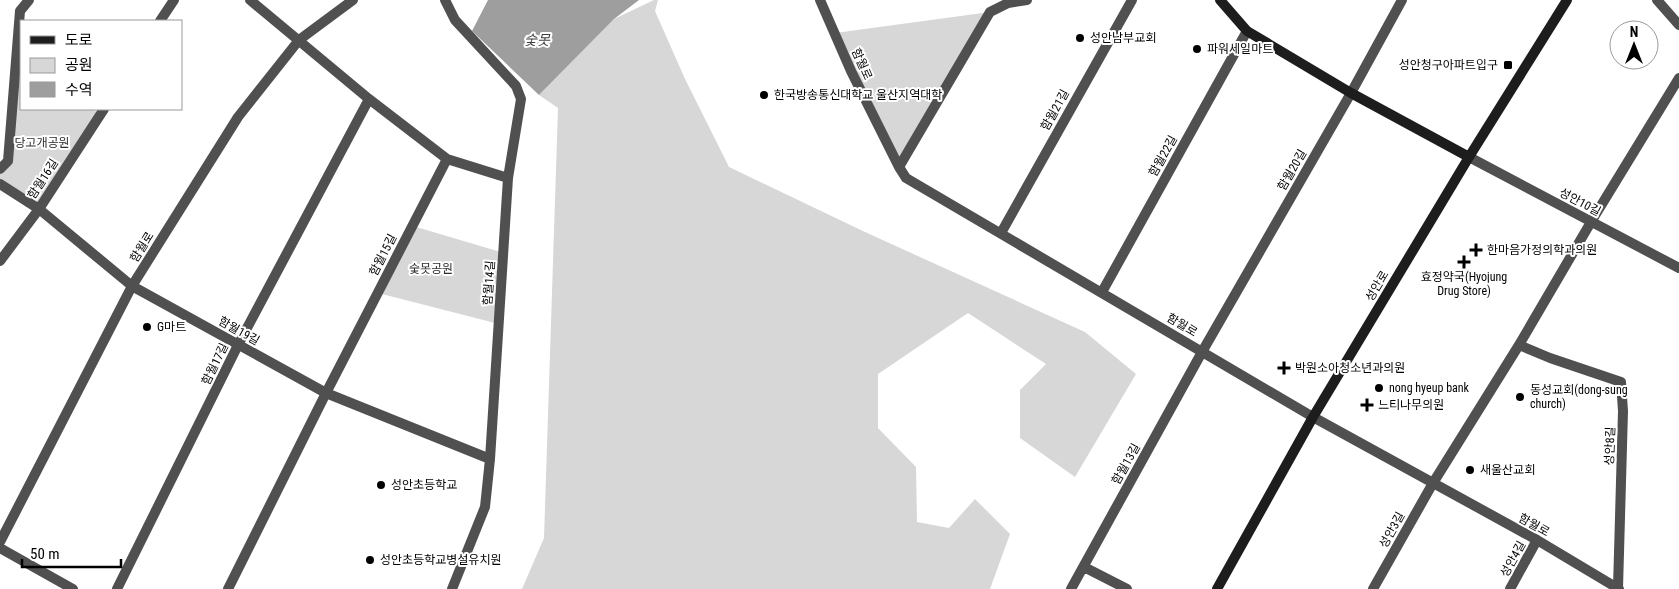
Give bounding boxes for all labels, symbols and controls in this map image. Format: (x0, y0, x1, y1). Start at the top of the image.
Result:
legend (20, 20, 182, 110)
north arrow (1609, 20, 1659, 70)
text: N (1630, 24, 1638, 40)
text: 도로 (65, 31, 93, 49)
place label: 성안남부교회 (1090, 31, 1156, 45)
water label: 숯못 (524, 32, 551, 48)
marker: 성안남부교회 (1074, 32, 1086, 44)
place label: 파워세일마트 (1207, 42, 1273, 56)
marker: 파워세일마트 (1191, 43, 1203, 55)
street label: 함월로 (849, 46, 875, 82)
text: 공원 (65, 56, 93, 74)
place label: 성안청구아파트입구 (1399, 58, 1498, 72)
marker: 성안청구아파트입구 (1502, 59, 1514, 71)
text: 수역 (65, 81, 93, 99)
street label: 함월21길 (1038, 87, 1072, 133)
place label: 한국방송통신대학교 울산지역대학 (774, 88, 942, 102)
marker: 한국방송통신대학교 울산지역대학 (758, 89, 770, 101)
street label: 함월22길 (1146, 133, 1180, 179)
park label: 당고개공원 (14, 136, 70, 150)
street label: 함월20길 (1275, 147, 1309, 193)
street label: 함월16길 (25, 156, 61, 202)
street label: 성안10길 (1557, 185, 1603, 219)
street label: 함월로 (127, 229, 157, 265)
street label: 함월15길 (367, 232, 399, 278)
marker: 한마음가정의학과의원 (1469, 243, 1483, 257)
place label: 한마음가정의학과의원 (1487, 243, 1597, 257)
marker: 효정약국(Hyojung Drug Store) (1458, 256, 1470, 268)
street label: 함월14길 (480, 260, 498, 306)
park label: 숯못공원 (409, 262, 453, 276)
street label: 성안로 (1362, 268, 1392, 304)
place label: 효정약국(Hyojung Drug Store) (1421, 270, 1507, 298)
street label: 함월로 (1164, 310, 1200, 340)
street label: 함월19길 (216, 314, 262, 348)
place label: G마트 (157, 320, 186, 334)
marker: G마트 (141, 321, 153, 333)
street label: 함월17길 (199, 341, 231, 387)
marker: 박원소아청소년과의원 (1277, 361, 1291, 375)
place label: 박원소아청소년과의원 (1295, 361, 1405, 375)
place label: nong hyeup bank (1389, 381, 1470, 395)
marker: nong hyeup bank (1373, 382, 1385, 394)
place label: 동성교회(dong-sung church) (1530, 383, 1628, 411)
marker: 동성교회(dong-sung church) (1514, 391, 1526, 403)
marker: 느티나무의원 (1360, 398, 1374, 412)
place label: 느티나무의원 (1378, 398, 1444, 412)
street label: 성안8길 (1602, 426, 1618, 466)
street label: 함월13길 (1109, 441, 1143, 487)
place label: 새울산교회 (1480, 463, 1535, 477)
marker: 새울산교회 (1464, 464, 1476, 476)
place label: 성안초등학교 (391, 478, 457, 492)
marker: 성안초등학교 (375, 479, 387, 491)
street label: 성안3길 (1376, 510, 1408, 550)
street label: 함월로 (1516, 511, 1552, 539)
scale bar (22, 536, 121, 568)
street label: 성안4길 (1497, 539, 1529, 579)
text: 50 m (30, 545, 60, 563)
place label: 성안초등학교병설유치원 (380, 553, 501, 567)
marker: 성안초등학교병설유치원 (364, 554, 376, 566)

